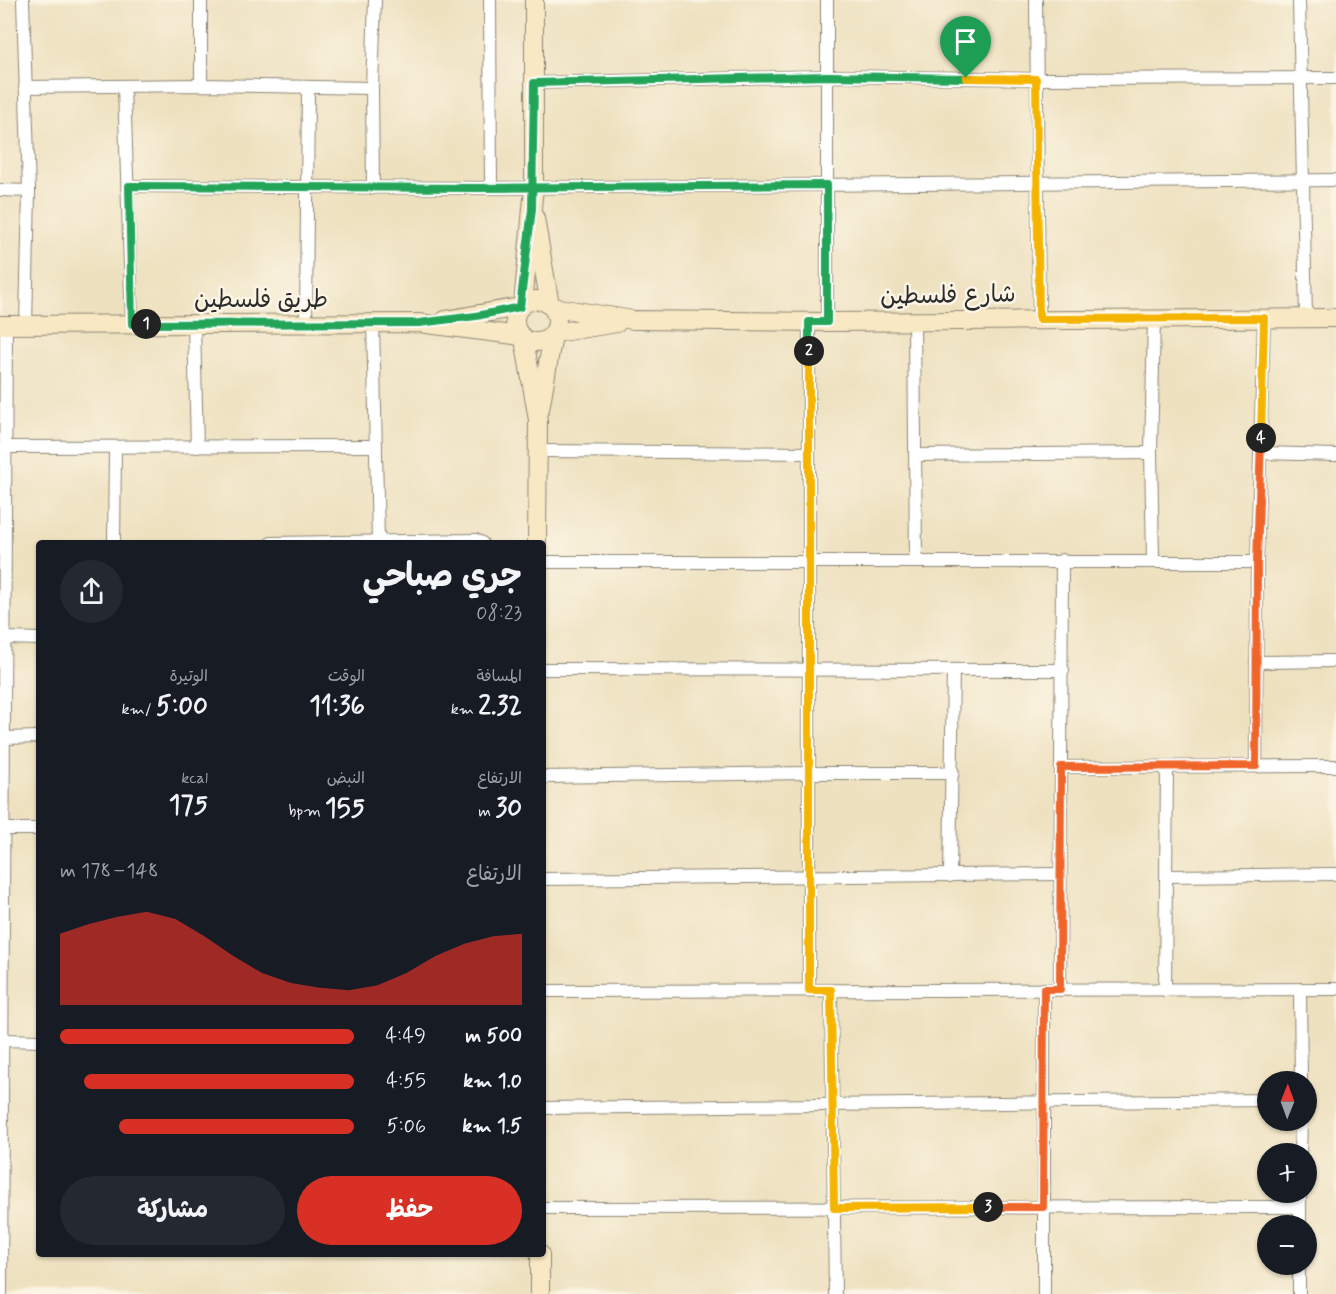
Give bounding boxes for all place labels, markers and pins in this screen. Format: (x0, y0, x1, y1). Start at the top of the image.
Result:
pin (940, 16, 991, 78)
pin: 1 (131, 309, 161, 339)
pin: 2 (794, 336, 824, 366)
pin: 4 (1246, 423, 1276, 453)
pin: 3 (973, 1192, 1003, 1222)

